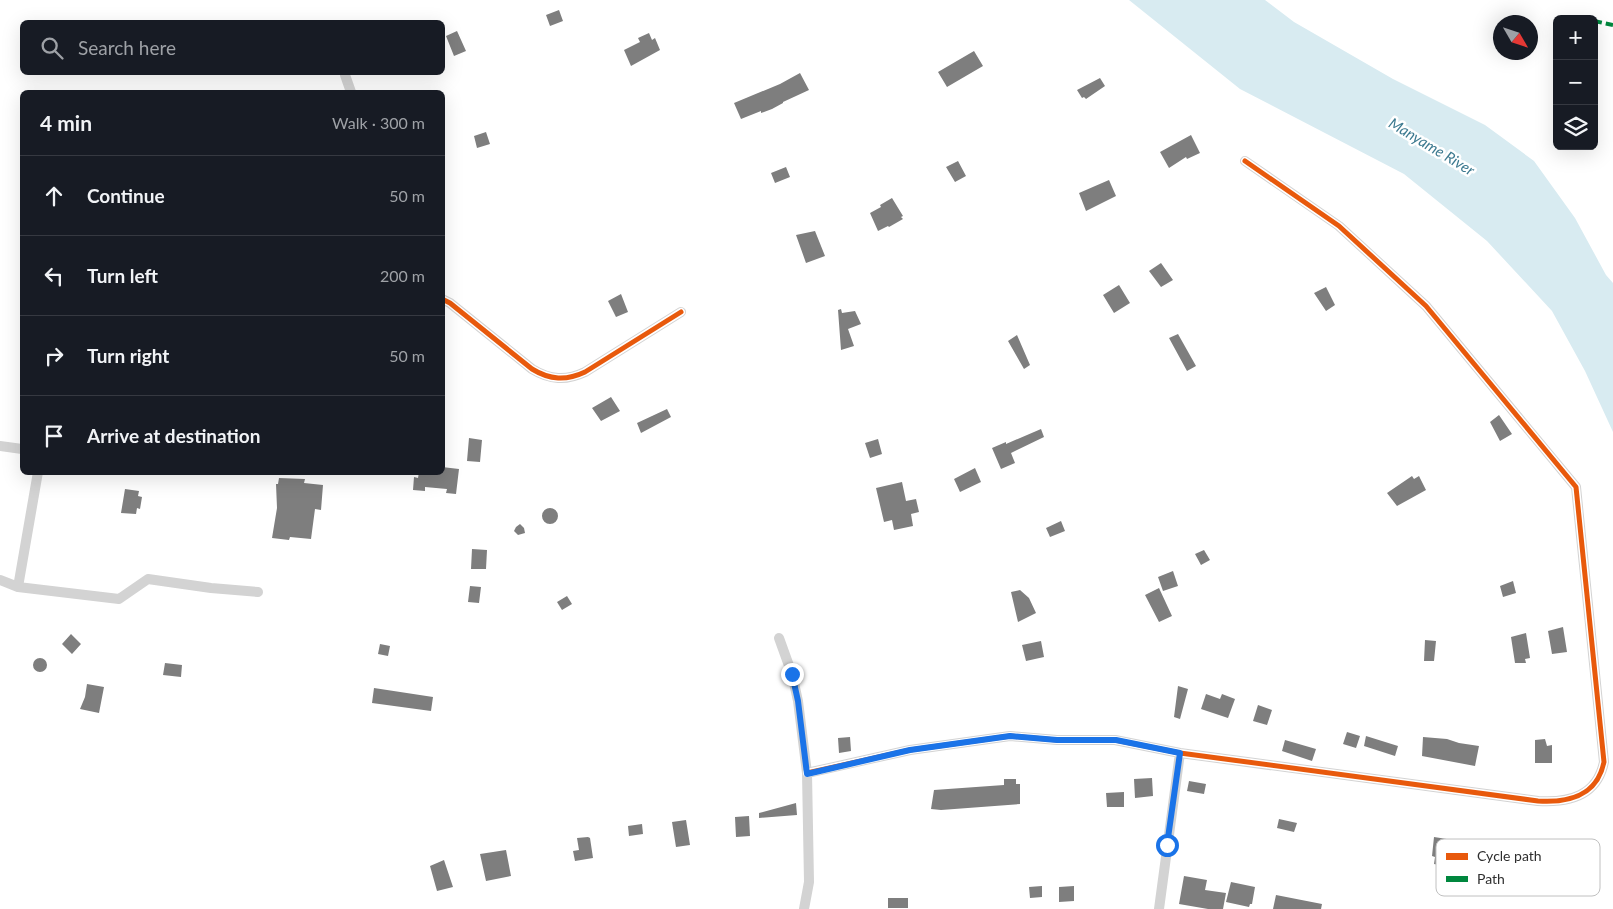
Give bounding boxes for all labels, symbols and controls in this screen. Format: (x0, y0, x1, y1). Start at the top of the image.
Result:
north arrow (1493, 15, 1538, 60)
map controls (1553, 15, 1598, 150)
button: + (1553, 15, 1598, 60)
search box (20, 20, 445, 75)
icon: search (38, 34, 66, 62)
text: Search here (78, 36, 176, 59)
button: − (1553, 60, 1598, 105)
button: layers (1553, 105, 1598, 150)
text: 4 min (40, 110, 92, 135)
text: Walk · 300 m (332, 113, 425, 132)
water label: Manyame River (1386, 113, 1479, 179)
icon: ahead (40, 182, 68, 210)
text: Continue (87, 184, 165, 207)
text: 50 m (389, 186, 425, 205)
icon: left (40, 262, 68, 290)
text: Turn left (87, 264, 158, 287)
text: 200 m (380, 266, 425, 285)
icon: right (40, 342, 68, 370)
text: Turn right (87, 344, 169, 367)
text: 50 m (389, 346, 425, 365)
icon: arrive (40, 422, 68, 450)
text: Arrive at destination (87, 424, 260, 447)
route end (781, 663, 804, 686)
route start (1156, 834, 1179, 857)
legend (1436, 839, 1600, 896)
text: Cycle path (1477, 847, 1542, 864)
text: Path (1477, 870, 1505, 887)

